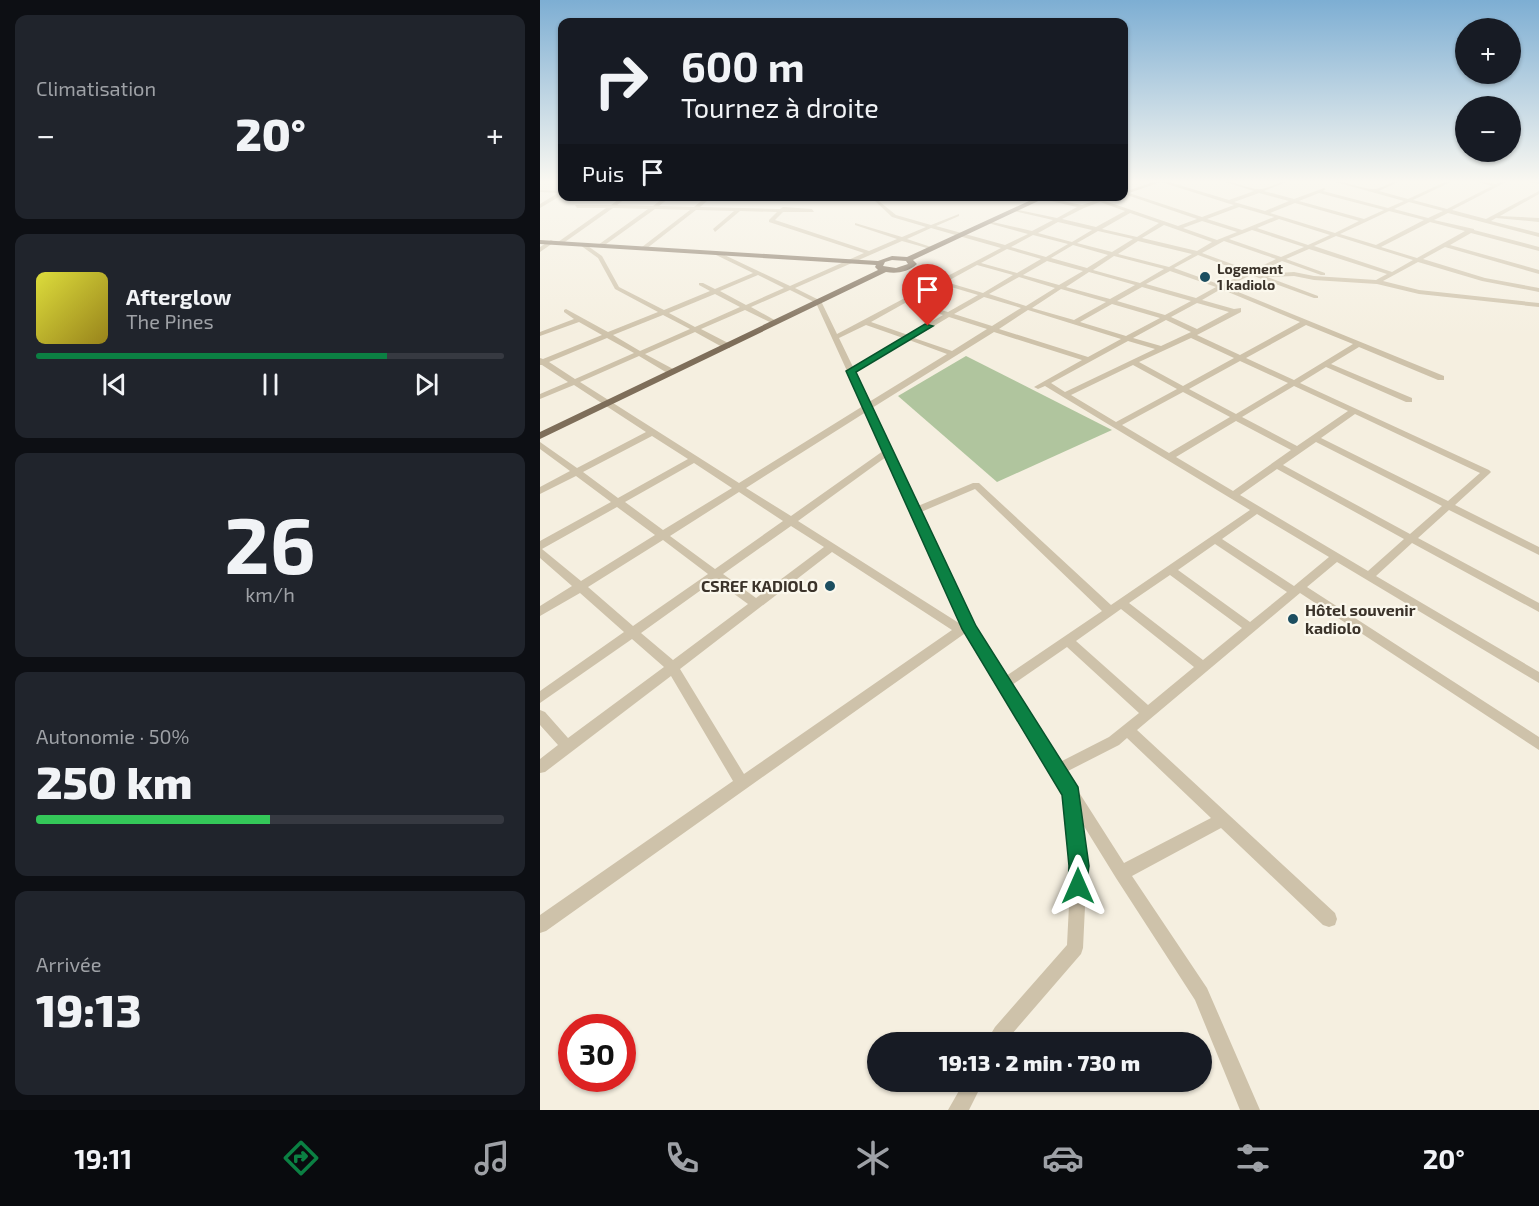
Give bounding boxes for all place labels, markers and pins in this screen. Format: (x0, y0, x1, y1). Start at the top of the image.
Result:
place label: Logement 1 kadiolo (1217, 260, 1283, 293)
pin (902, 264, 953, 326)
marker: Logement 1 kadiolo (1198, 270, 1212, 284)
place label: CSREF KADIOLO (701, 576, 818, 595)
marker: CSREF KADIOLO (823, 579, 837, 593)
place label: Hôtel souvenir kadiolo (1305, 600, 1416, 637)
marker: Hôtel souvenir kadiolo (1286, 612, 1300, 626)

